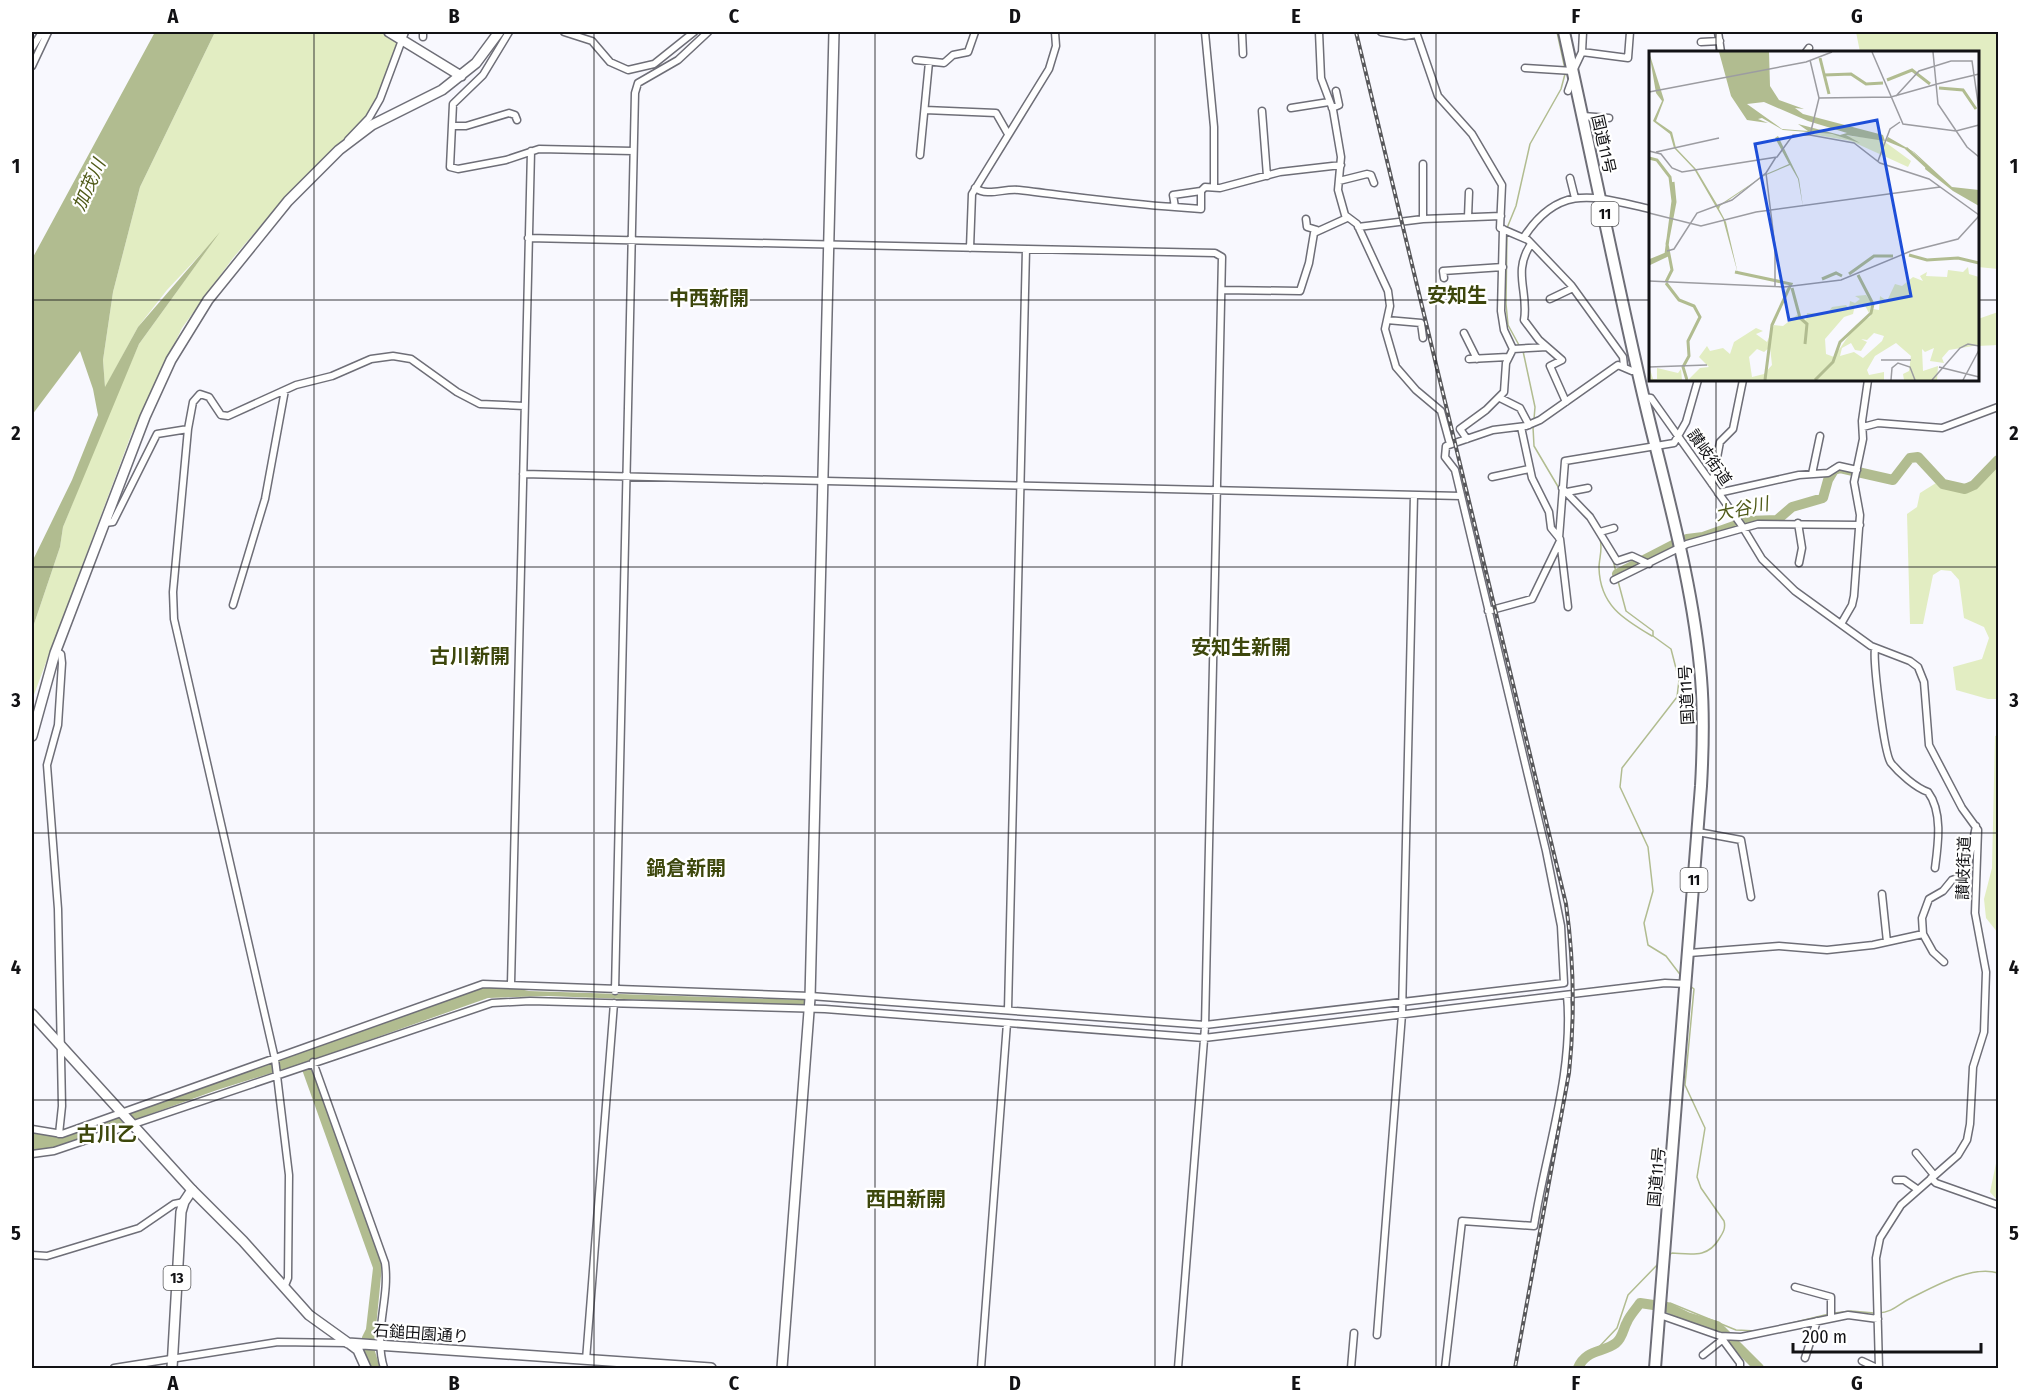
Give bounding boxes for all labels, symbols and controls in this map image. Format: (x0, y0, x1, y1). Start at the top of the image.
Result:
text: A (167, 4, 180, 28)
text: B (448, 4, 460, 28)
text: C (729, 4, 740, 28)
text: D (1009, 4, 1021, 28)
text: E (1291, 4, 1301, 28)
text: F (1572, 4, 1581, 28)
text: G (1851, 4, 1863, 28)
inset map (1649, 51, 1979, 381)
street label: 国道11号 (1587, 113, 1620, 176)
text: 1 (12, 154, 20, 178)
water label: 加茂川 (68, 154, 111, 214)
text: 1 (2010, 154, 2018, 178)
road number: 11 (1592, 202, 1618, 226)
district label: 安知生 (1427, 283, 1487, 307)
district label: 中西新開 (669, 286, 749, 310)
text: 2 (10, 421, 21, 445)
text: 2 (2008, 421, 2019, 445)
street label: 讃岐街道 (1683, 426, 1736, 489)
water label: 大谷川 (1713, 492, 1773, 525)
district label: 安知生新開 (1191, 635, 1291, 659)
district label: 古川新開 (430, 644, 510, 668)
street label: 国道11号 (1675, 664, 1698, 726)
text: 3 (10, 688, 21, 712)
text: 3 (2008, 688, 2019, 712)
street label: 讃岐街道 (1953, 836, 1974, 900)
district label: 鍋倉新開 (646, 856, 726, 880)
road number: 11 (1680, 868, 1708, 892)
text: 4 (11, 955, 21, 979)
text: 4 (2009, 955, 2019, 979)
district label: 古川乙 (77, 1122, 137, 1146)
street label: 国道11号 (1644, 1146, 1669, 1208)
district label: 西田新開 (866, 1187, 946, 1211)
text: 5 (11, 1221, 21, 1245)
text: 5 (2009, 1221, 2019, 1245)
road number: 13 (164, 1266, 190, 1290)
scale bar (1793, 1316, 1980, 1354)
street label: 石鎚田園通り (372, 1321, 470, 1346)
text: 200 m (1802, 1326, 1847, 1348)
text: A (167, 1371, 180, 1395)
text: B (448, 1371, 460, 1395)
text: C (729, 1371, 740, 1395)
text: D (1009, 1371, 1021, 1395)
text: E (1291, 1371, 1301, 1395)
text: F (1572, 1371, 1581, 1395)
text: G (1851, 1371, 1863, 1395)

